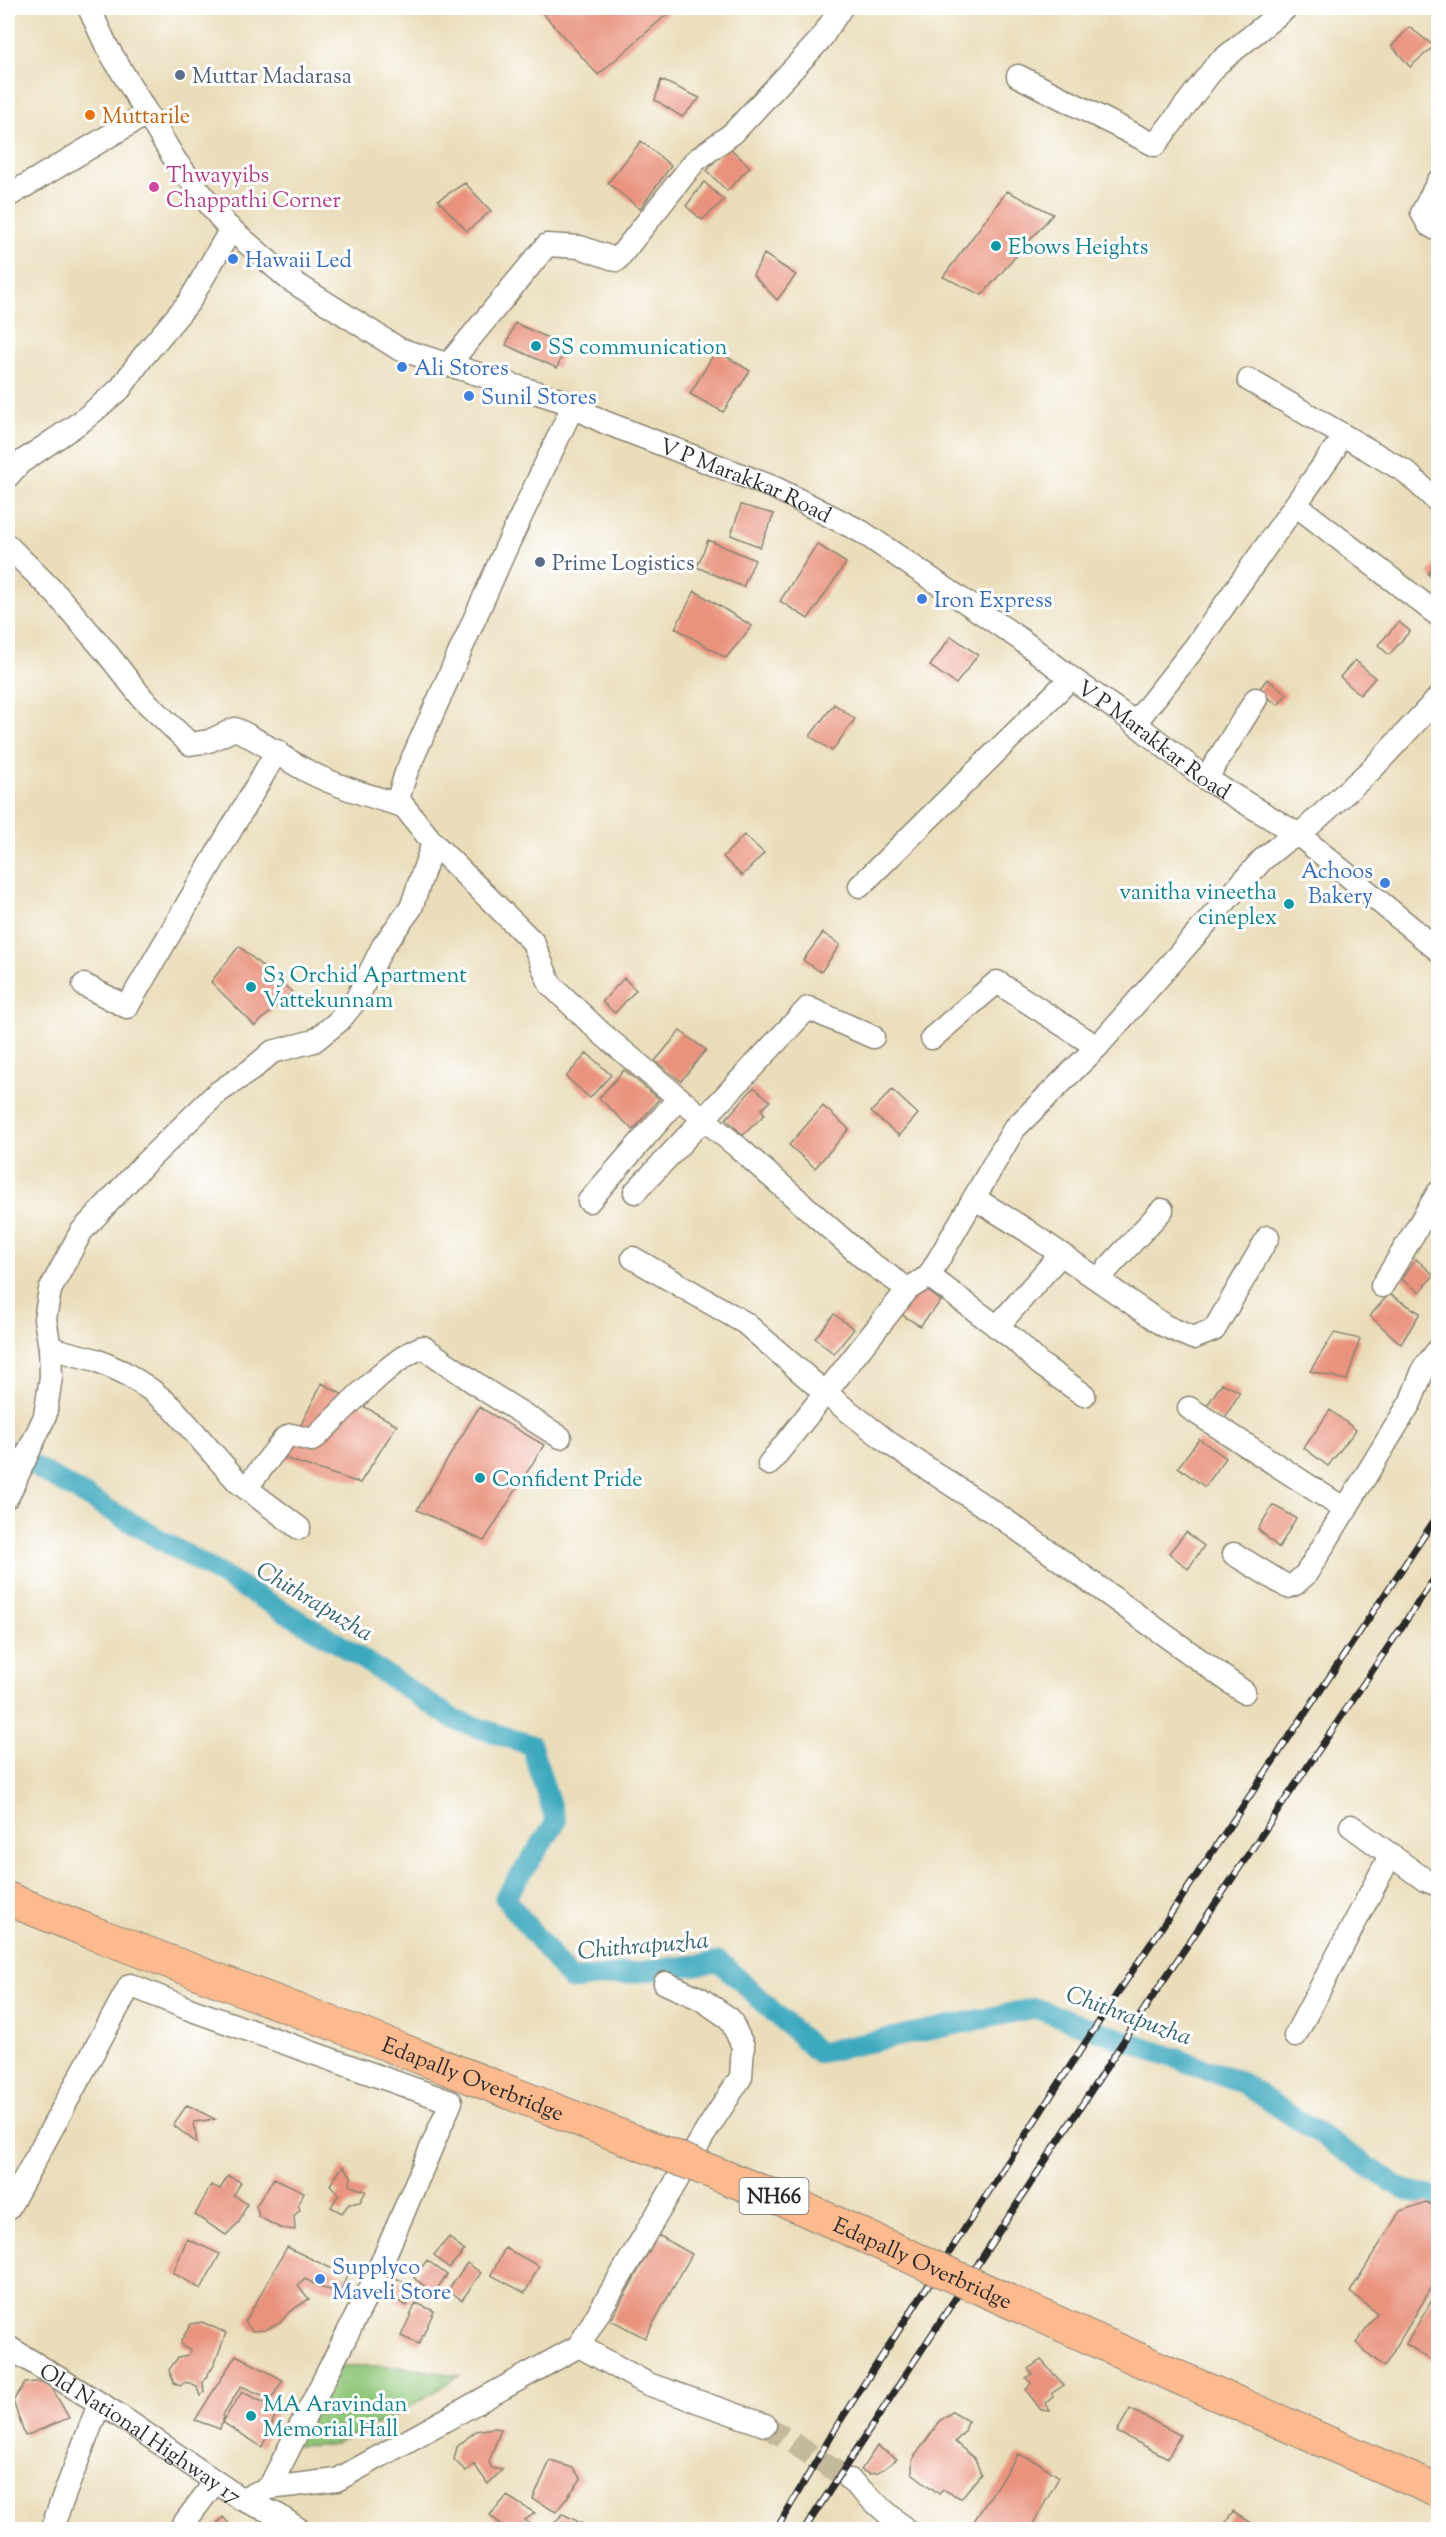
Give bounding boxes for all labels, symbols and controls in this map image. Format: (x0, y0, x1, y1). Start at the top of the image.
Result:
place label: Muttar Madarasa (192, 62, 352, 94)
marker: Muttar Madarasa (173, 68, 187, 82)
place label: Muttarile (102, 102, 190, 134)
marker: Muttarile (83, 108, 97, 122)
place label: Thwayyibs Chappathi Corner (166, 161, 341, 218)
marker: Thwayyibs Chappathi Corner (147, 180, 161, 194)
place label: Ebows Heights (1008, 233, 1148, 265)
marker: Ebows Heights (989, 239, 1003, 253)
place label: Hawaii Led (245, 246, 352, 278)
marker: Hawaii Led (226, 252, 240, 266)
place label: SS communication (548, 333, 727, 365)
marker: SS communication (529, 339, 543, 353)
place label: Ali Stores (414, 354, 509, 386)
marker: Ali Stores (395, 360, 409, 374)
place label: Sunil Stores (481, 383, 597, 415)
marker: Sunil Stores (462, 389, 476, 403)
street label: V P Marakkar Road (654, 432, 836, 533)
place label: Prime Logistics (552, 549, 695, 581)
marker: Prime Logistics (533, 555, 547, 569)
place label: Iron Express (934, 586, 1052, 618)
marker: Iron Express (915, 592, 929, 606)
street label: V P Marakkar Road (1069, 674, 1236, 809)
place label: Achoos Bakery (1301, 857, 1373, 914)
marker: Achoos Bakery (1378, 876, 1392, 890)
place label: vanitha vineetha cineplex (1119, 878, 1277, 935)
marker: vanitha vineetha cineplex (1282, 897, 1296, 911)
place label: S3 Orchid Apartment Vattekunnam (263, 961, 467, 1018)
marker: S3 Orchid Apartment Vattekunnam (244, 980, 258, 994)
place label: Confident Pride (492, 1465, 642, 1497)
marker: Confident Pride (473, 1471, 487, 1485)
water label: Chithrapuzha (249, 1554, 379, 1651)
water label: Chithrapuzha (576, 1924, 710, 1970)
water label: Chithrapuzha (1061, 1978, 1196, 2055)
street label: Edapally Overbridge (376, 2031, 568, 2131)
road number: NH66 (740, 2178, 808, 2214)
street label: Edapally Overbridge (827, 2211, 1016, 2319)
place label: Supplyco Maveli Store (332, 2253, 451, 2310)
marker: Supplyco Maveli Store (313, 2272, 327, 2286)
street label: Old National Highway 17 (32, 2357, 247, 2514)
place label: MA Aravindan Memorial Hall (263, 2390, 407, 2447)
marker: MA Aravindan Memorial Hall (244, 2409, 258, 2423)

